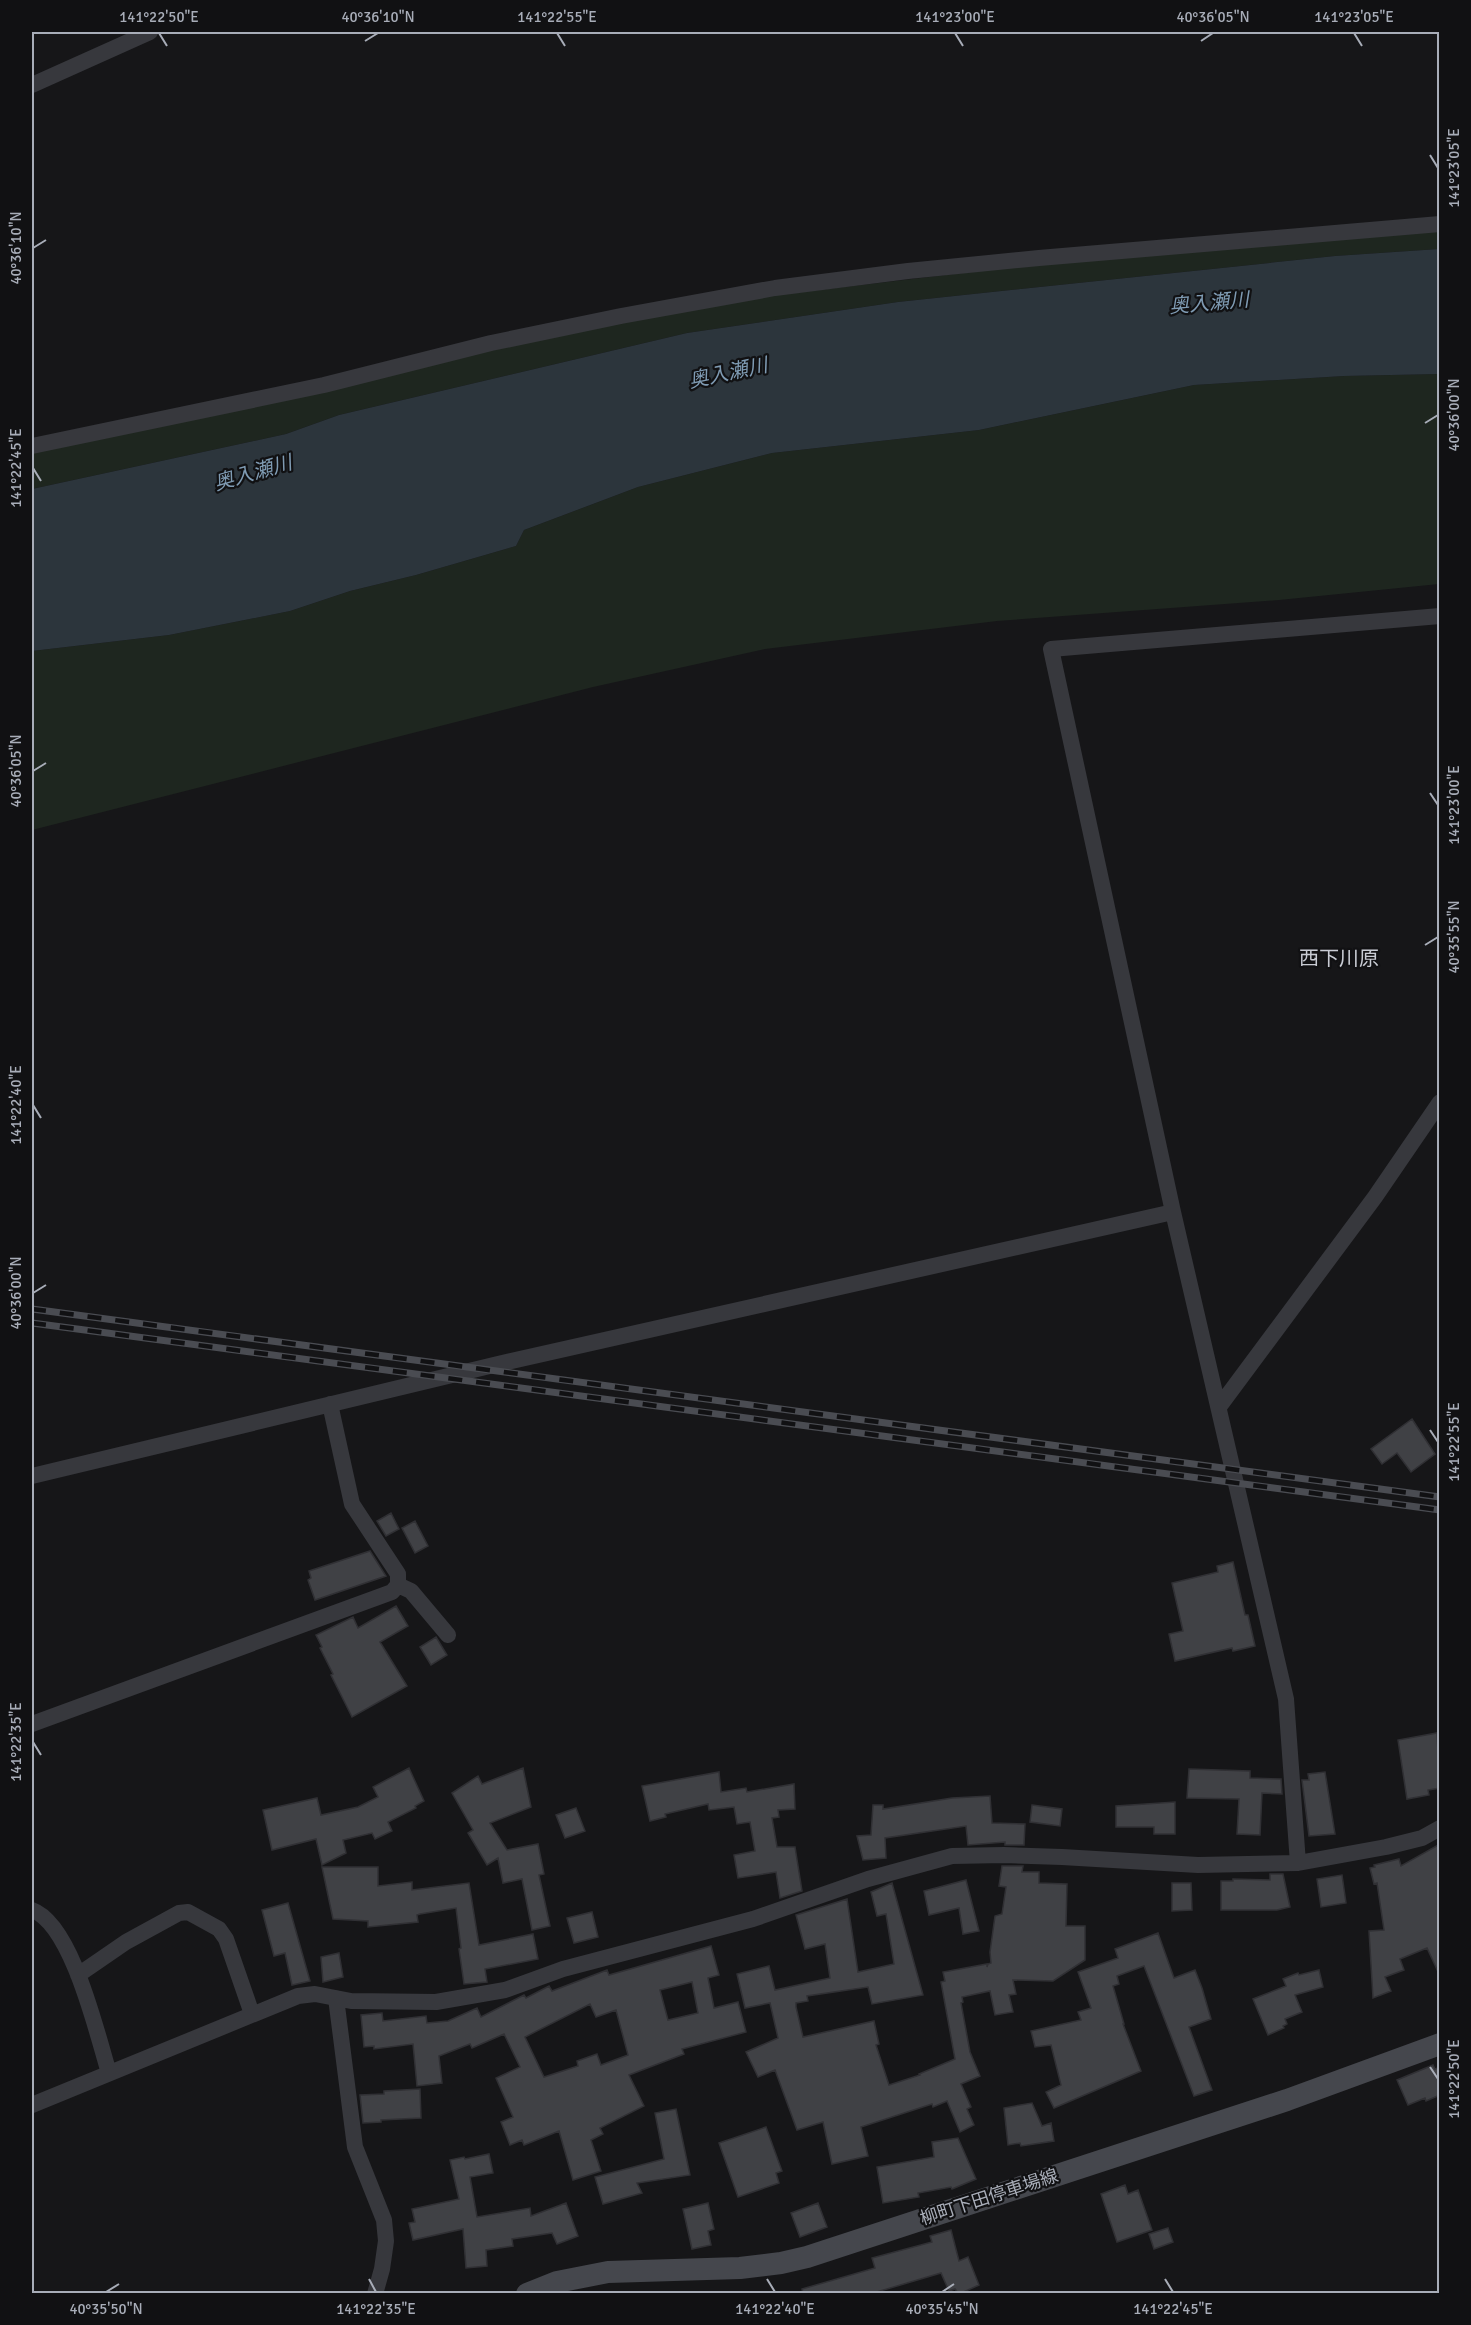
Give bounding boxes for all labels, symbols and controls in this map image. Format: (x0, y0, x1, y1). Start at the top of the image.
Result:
text: 141°22'50"E (119, 8, 199, 26)
text: 40°36'10"N (341, 8, 415, 26)
text: 141°22'55"E (517, 8, 597, 26)
text: 141°23'00"E (915, 8, 995, 26)
text: 40°36'05"N (1176, 8, 1250, 26)
text: 141°23'05"E (1314, 8, 1394, 26)
text: 141°23'05"E (1445, 128, 1463, 208)
text: 40°36'10"N (7, 211, 25, 285)
water label: 奥入瀬川 (1168, 287, 1252, 319)
water label: 奥入瀬川 (686, 352, 772, 394)
text: 40°36'00"N (1445, 378, 1463, 452)
text: 141°22'45"E (7, 428, 25, 508)
water label: 奥入瀬川 (211, 449, 297, 496)
text: 40°36'05"N (7, 734, 25, 808)
text: 141°23'00"E (1445, 765, 1463, 845)
text: 40°35'55"N (1445, 900, 1463, 974)
district label: 西下川原 (1299, 946, 1379, 971)
text: 141°22'40"E (7, 1065, 25, 1145)
text: 40°36'00"N (7, 1256, 25, 1330)
text: 141°22'55"E (1445, 1402, 1463, 1482)
text: 141°22'35"E (7, 1702, 25, 1782)
text: 141°22'50"E (1445, 2039, 1463, 2119)
street label: 柳町下田停車場線 (917, 2164, 1061, 2230)
text: 40°35'50"N (69, 2300, 143, 2318)
text: 141°22'35"E (336, 2300, 416, 2318)
text: 141°22'40"E (735, 2300, 815, 2318)
text: 40°35'45"N (905, 2300, 979, 2318)
text: 141°22'45"E (1133, 2300, 1213, 2318)

